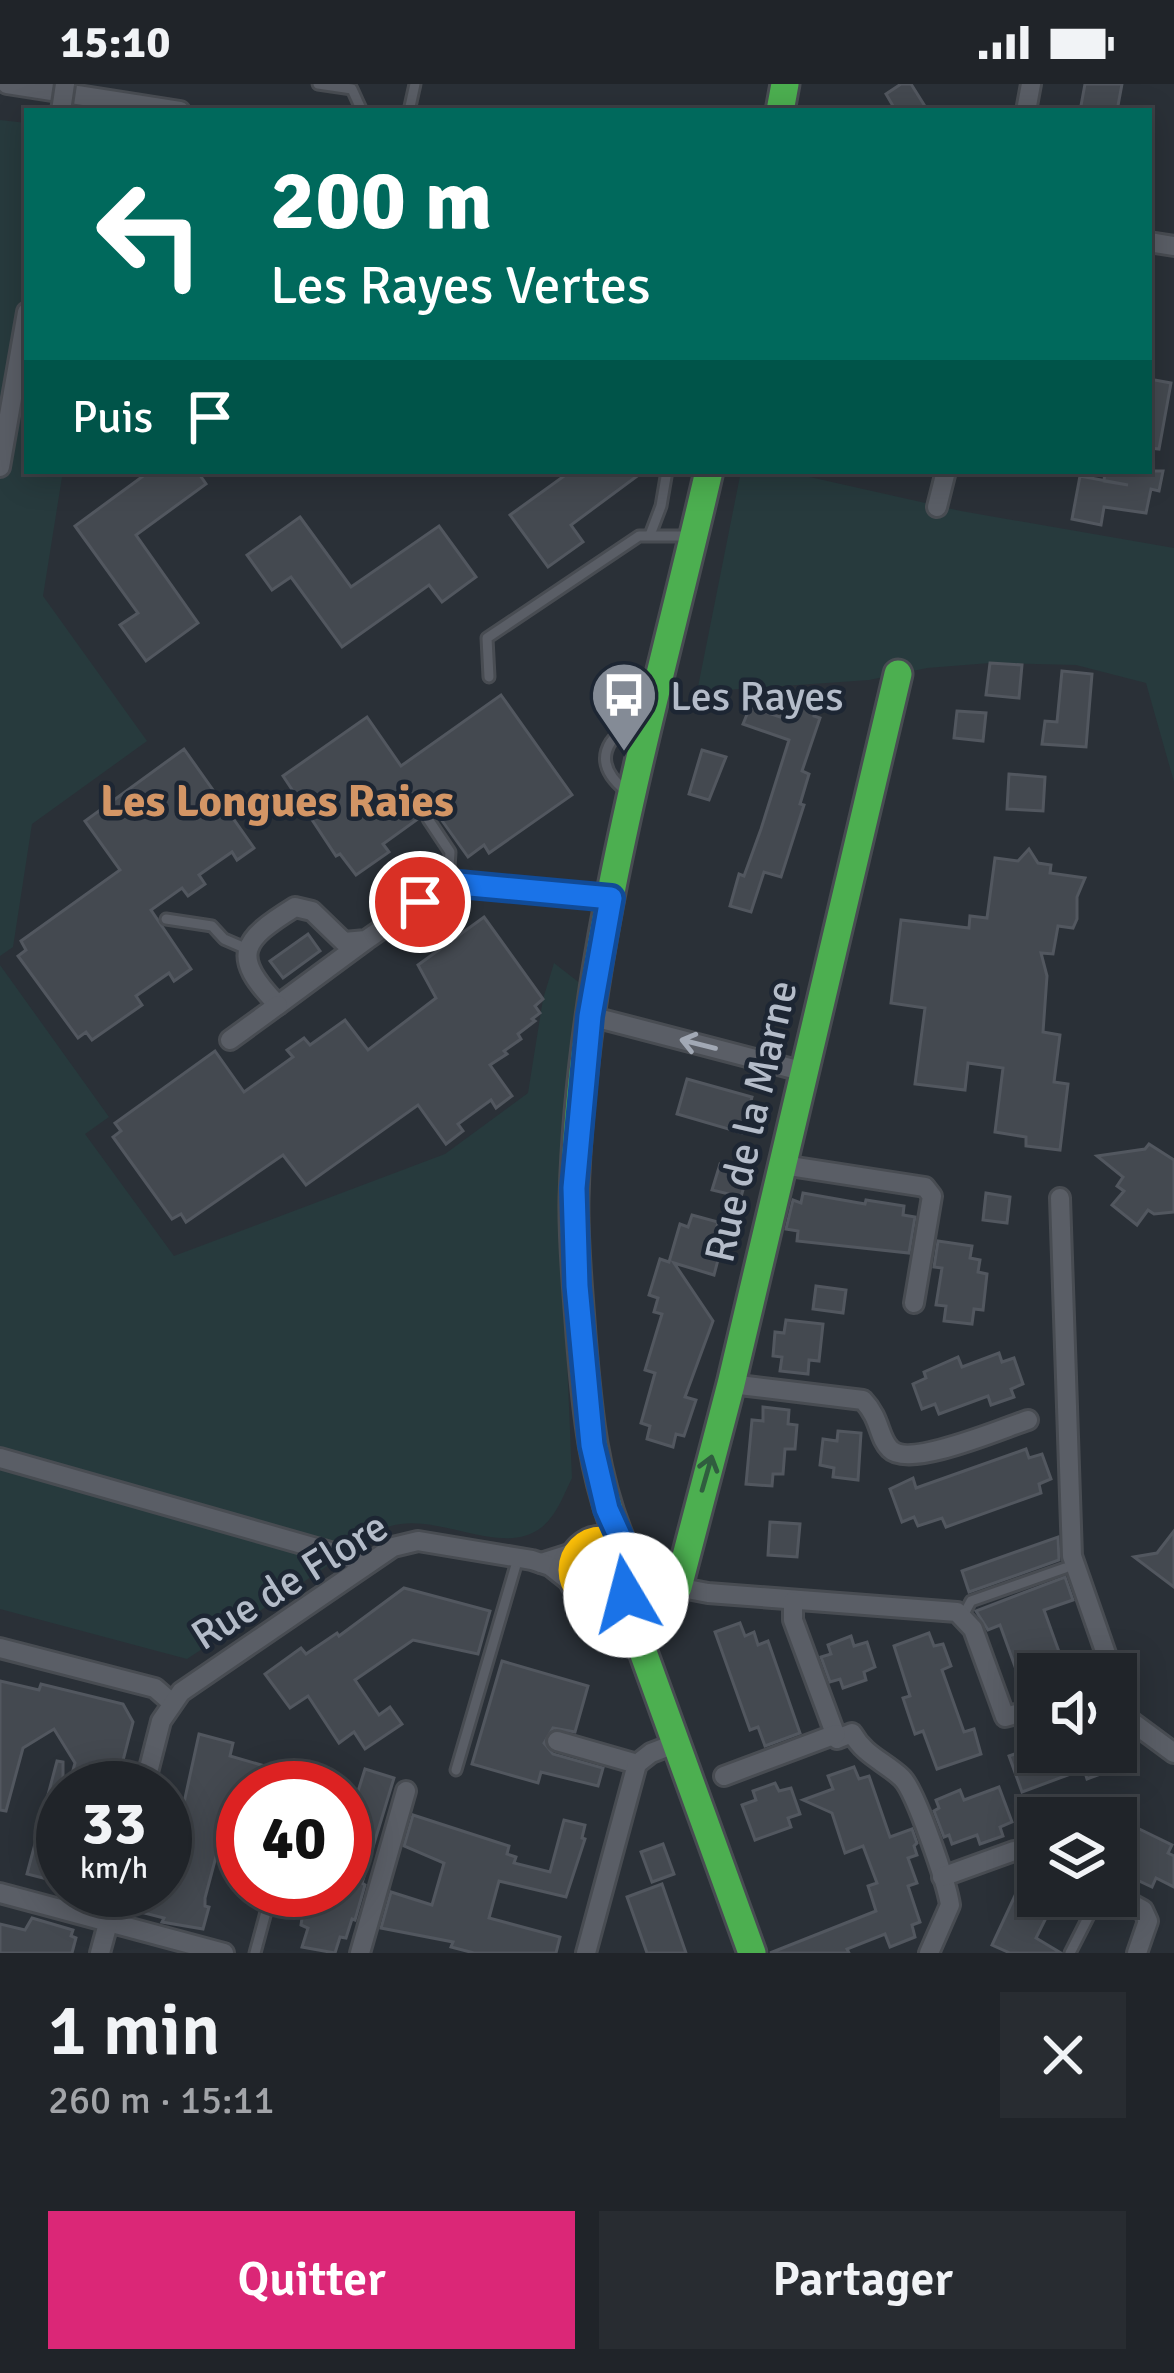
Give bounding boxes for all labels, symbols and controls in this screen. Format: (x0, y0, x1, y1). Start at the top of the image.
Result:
text: 15:10 (60, 15, 170, 70)
text: 200 m (270, 149, 492, 253)
icon: left (72, 156, 228, 312)
text: Les Rayes Vertes (270, 252, 651, 319)
icon: arrive (177, 384, 243, 450)
text: Puis (72, 390, 153, 445)
bus stop icon: Les Rayes (589, 660, 659, 754)
place label: Les Rayes (670, 671, 844, 722)
district label: Les Longues Raies (100, 774, 454, 829)
pin (369, 851, 471, 953)
icon: arrive (387, 869, 453, 935)
street label: Rue de la Marne (694, 976, 809, 1267)
one-way arrow (679, 1032, 717, 1054)
one-way arrow (697, 1455, 719, 1493)
street label: Rue de Flore (182, 1501, 397, 1662)
position arrow (563, 1532, 689, 1658)
map controls (1017, 1653, 1137, 1917)
button: sound (1017, 1653, 1137, 1773)
speed limit sign: 40 (216, 1761, 372, 1917)
text: 33 (82, 1787, 146, 1861)
button: layers (1017, 1797, 1137, 1917)
text: km/h (80, 1850, 148, 1887)
text: 1 min (48, 1986, 220, 2075)
button: close (1000, 1992, 1126, 2118)
text: 260 m · 15:11 (48, 2076, 275, 2124)
button: Quitter (48, 2211, 575, 2349)
button: Partager (599, 2211, 1126, 2349)

